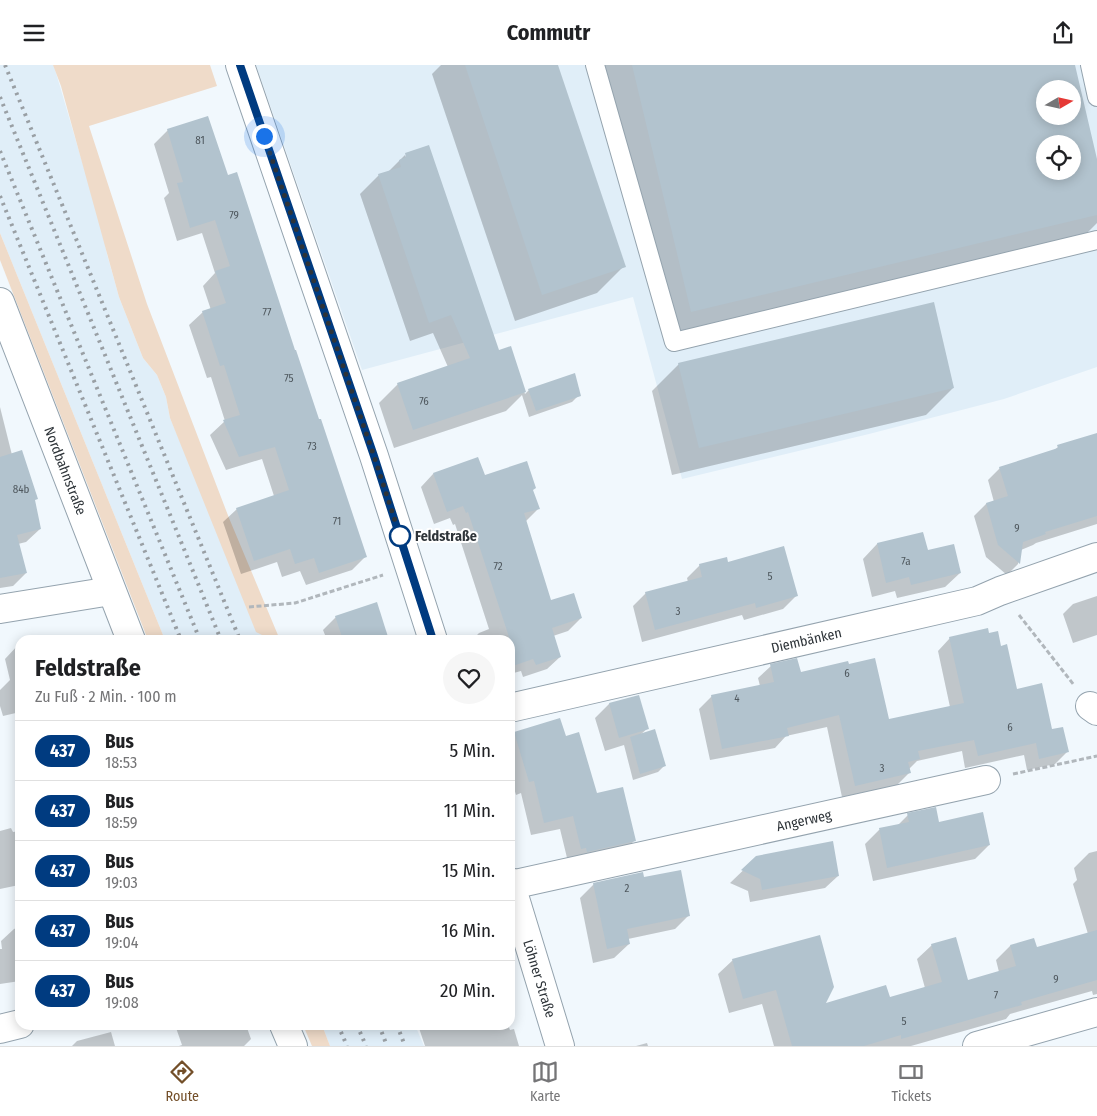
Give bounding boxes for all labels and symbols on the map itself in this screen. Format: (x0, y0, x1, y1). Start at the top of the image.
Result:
north arrow (1036, 80, 1081, 125)
your location (252, 124, 277, 149)
house number: 81 (195, 134, 205, 147)
house number: 79 (229, 209, 239, 222)
house number: 77 (263, 306, 272, 319)
house number: 75 (284, 372, 294, 385)
house number: 76 (419, 395, 429, 408)
street label: Nordbahnstraße (40, 424, 90, 518)
house number: 73 (307, 440, 317, 453)
house number: 84b (13, 483, 29, 496)
house number: 71 (333, 515, 341, 528)
house number: 9 (1014, 522, 1020, 535)
marker: Feldstraße (389, 525, 411, 547)
place label: Feldstraße (415, 528, 477, 545)
house number: 7a (901, 555, 911, 568)
house number: 72 (493, 560, 503, 573)
house number: 5 (767, 570, 773, 583)
house number: 3 (676, 605, 681, 618)
street label: Diembänken (770, 624, 843, 657)
house number: 6 (844, 667, 850, 680)
house number: 4 (734, 692, 740, 705)
house number: 6 (1007, 721, 1013, 734)
house number: 3 (880, 762, 885, 775)
street label: Angerweg (775, 806, 833, 835)
house number: 2 (625, 882, 630, 895)
street label: Löhner Straße (519, 938, 559, 1020)
house number: 9 (1053, 973, 1059, 986)
house number: 7 (994, 989, 999, 1002)
house number: 5 (901, 1015, 907, 1028)

